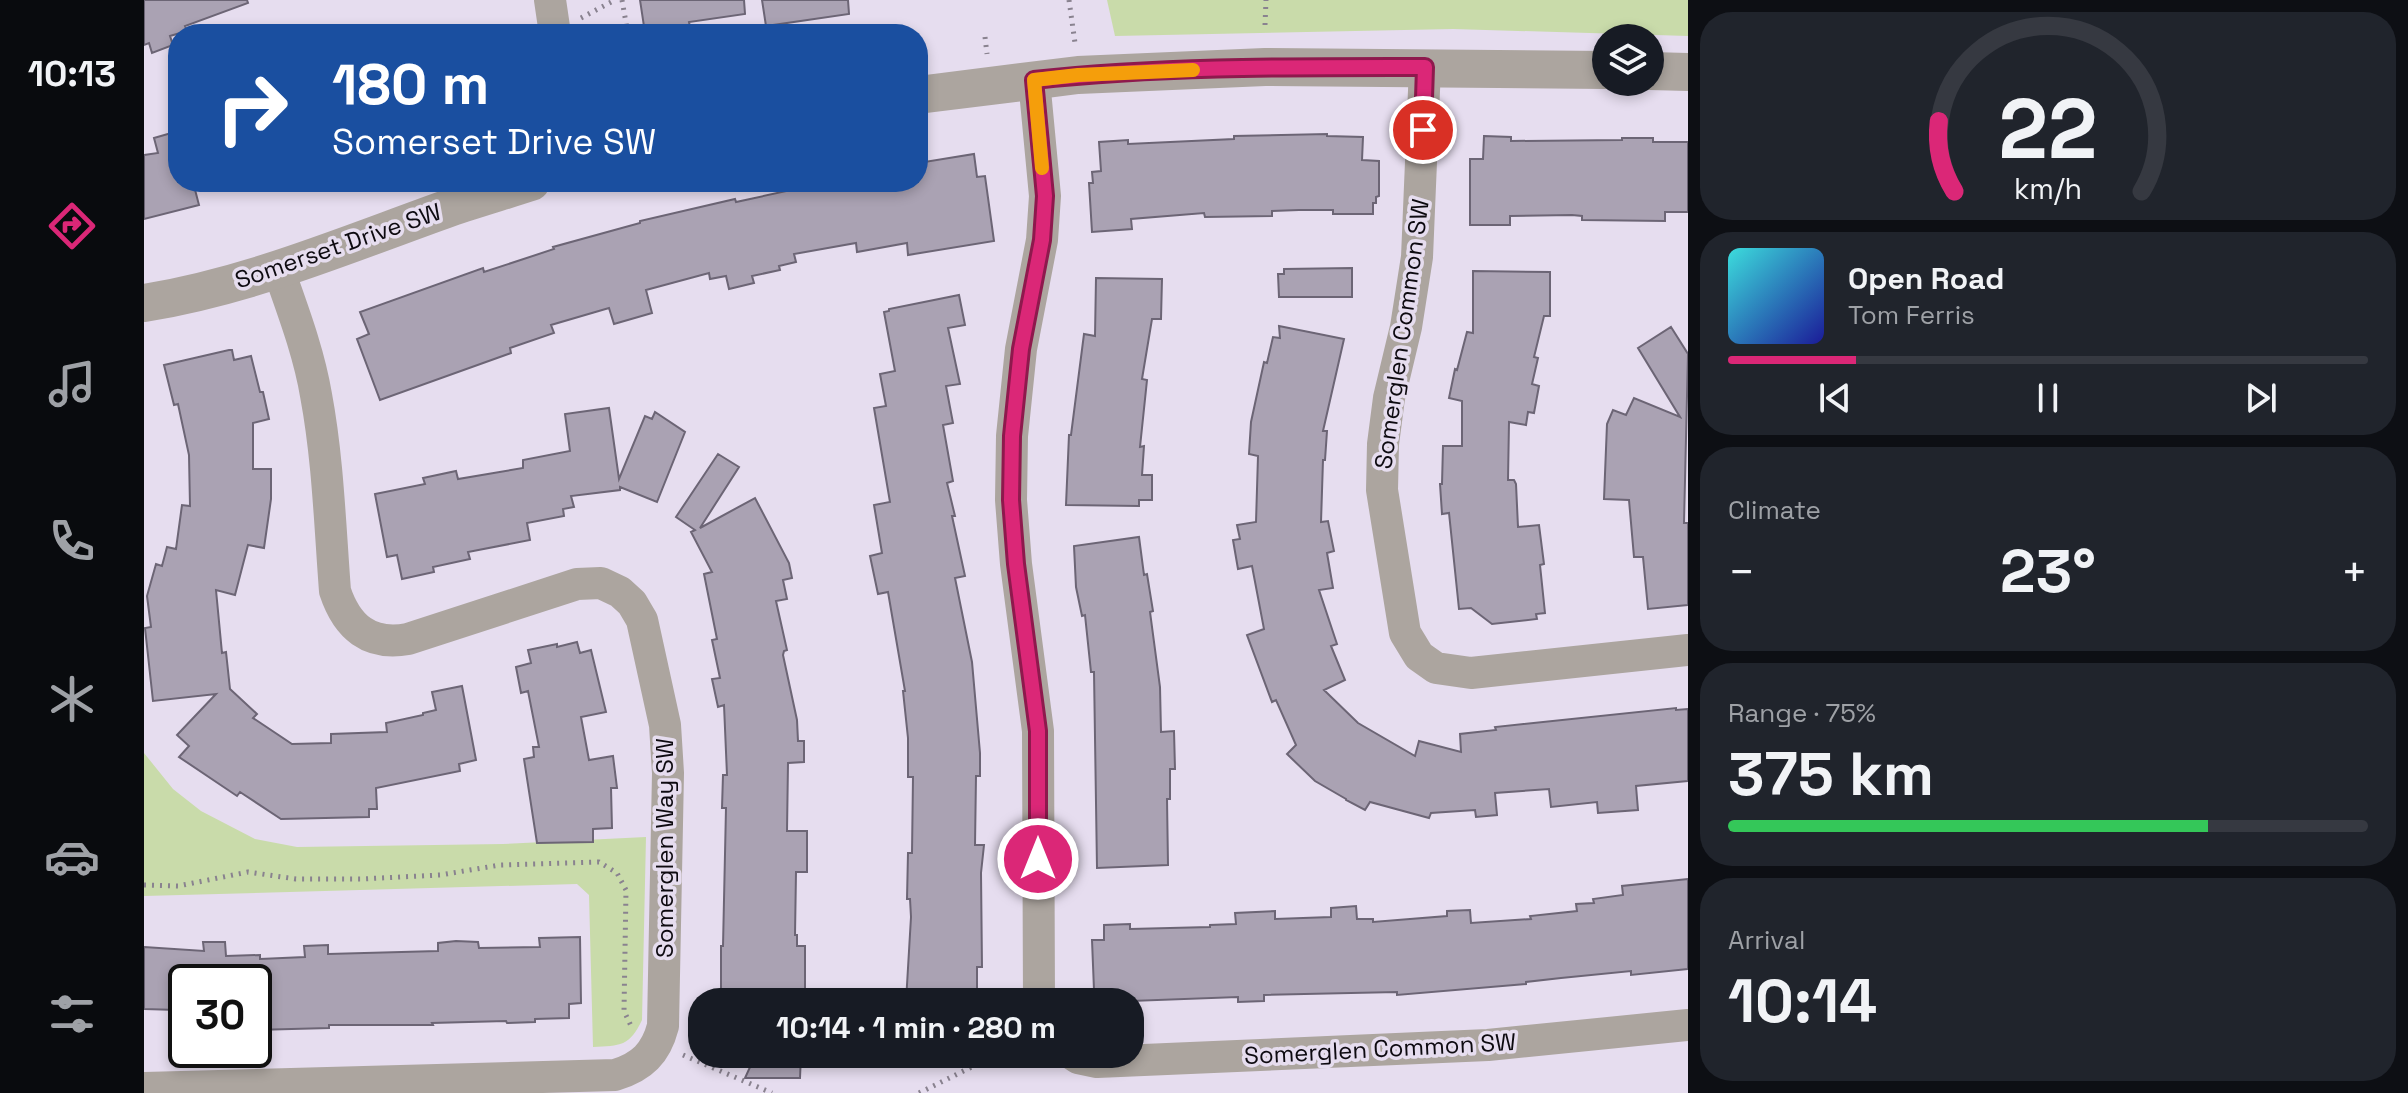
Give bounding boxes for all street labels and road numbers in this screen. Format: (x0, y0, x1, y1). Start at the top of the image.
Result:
street label: Somerset Drive SW (231, 196, 445, 295)
street label: Somerglen Common SW (1367, 197, 1436, 471)
street label: Somerglen Way SW (649, 738, 680, 958)
street label: Somerglen Common SW (1243, 1026, 1517, 1071)

